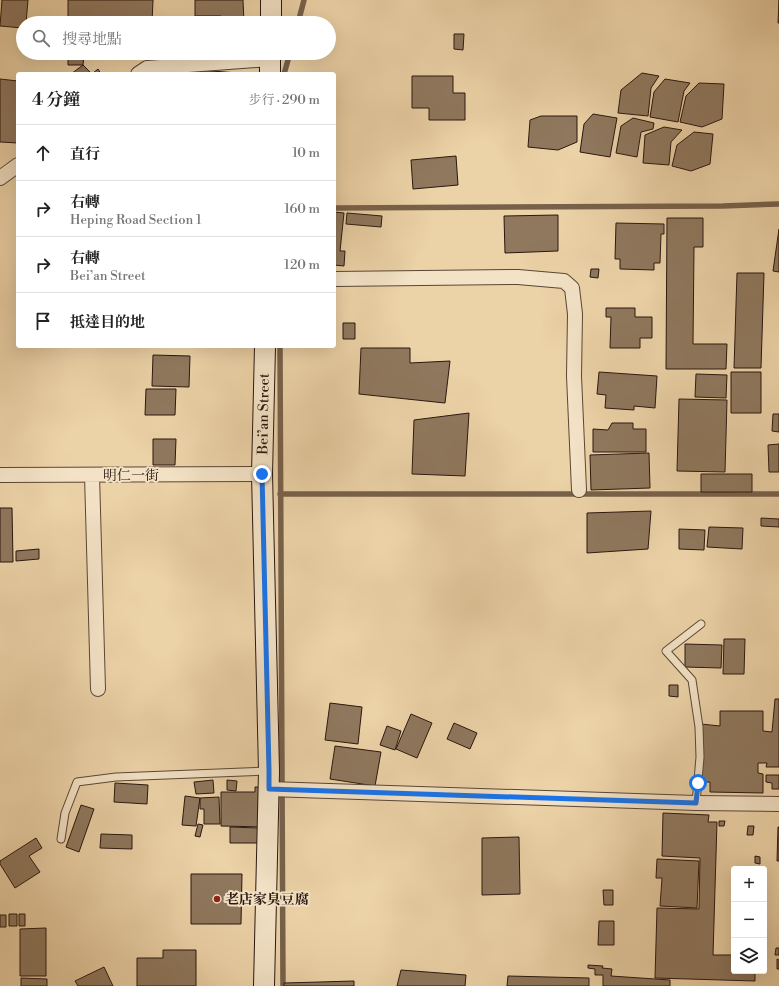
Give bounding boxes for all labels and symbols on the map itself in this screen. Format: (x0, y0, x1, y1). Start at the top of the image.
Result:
street label: Bei’an Street (254, 373, 274, 456)
route end (253, 465, 271, 483)
street label: 明仁一街 (103, 467, 159, 485)
route start (689, 774, 707, 792)
place label: 老店家臭豆腐 (225, 891, 309, 909)
marker: 老店家臭豆腐 (212, 894, 222, 904)

